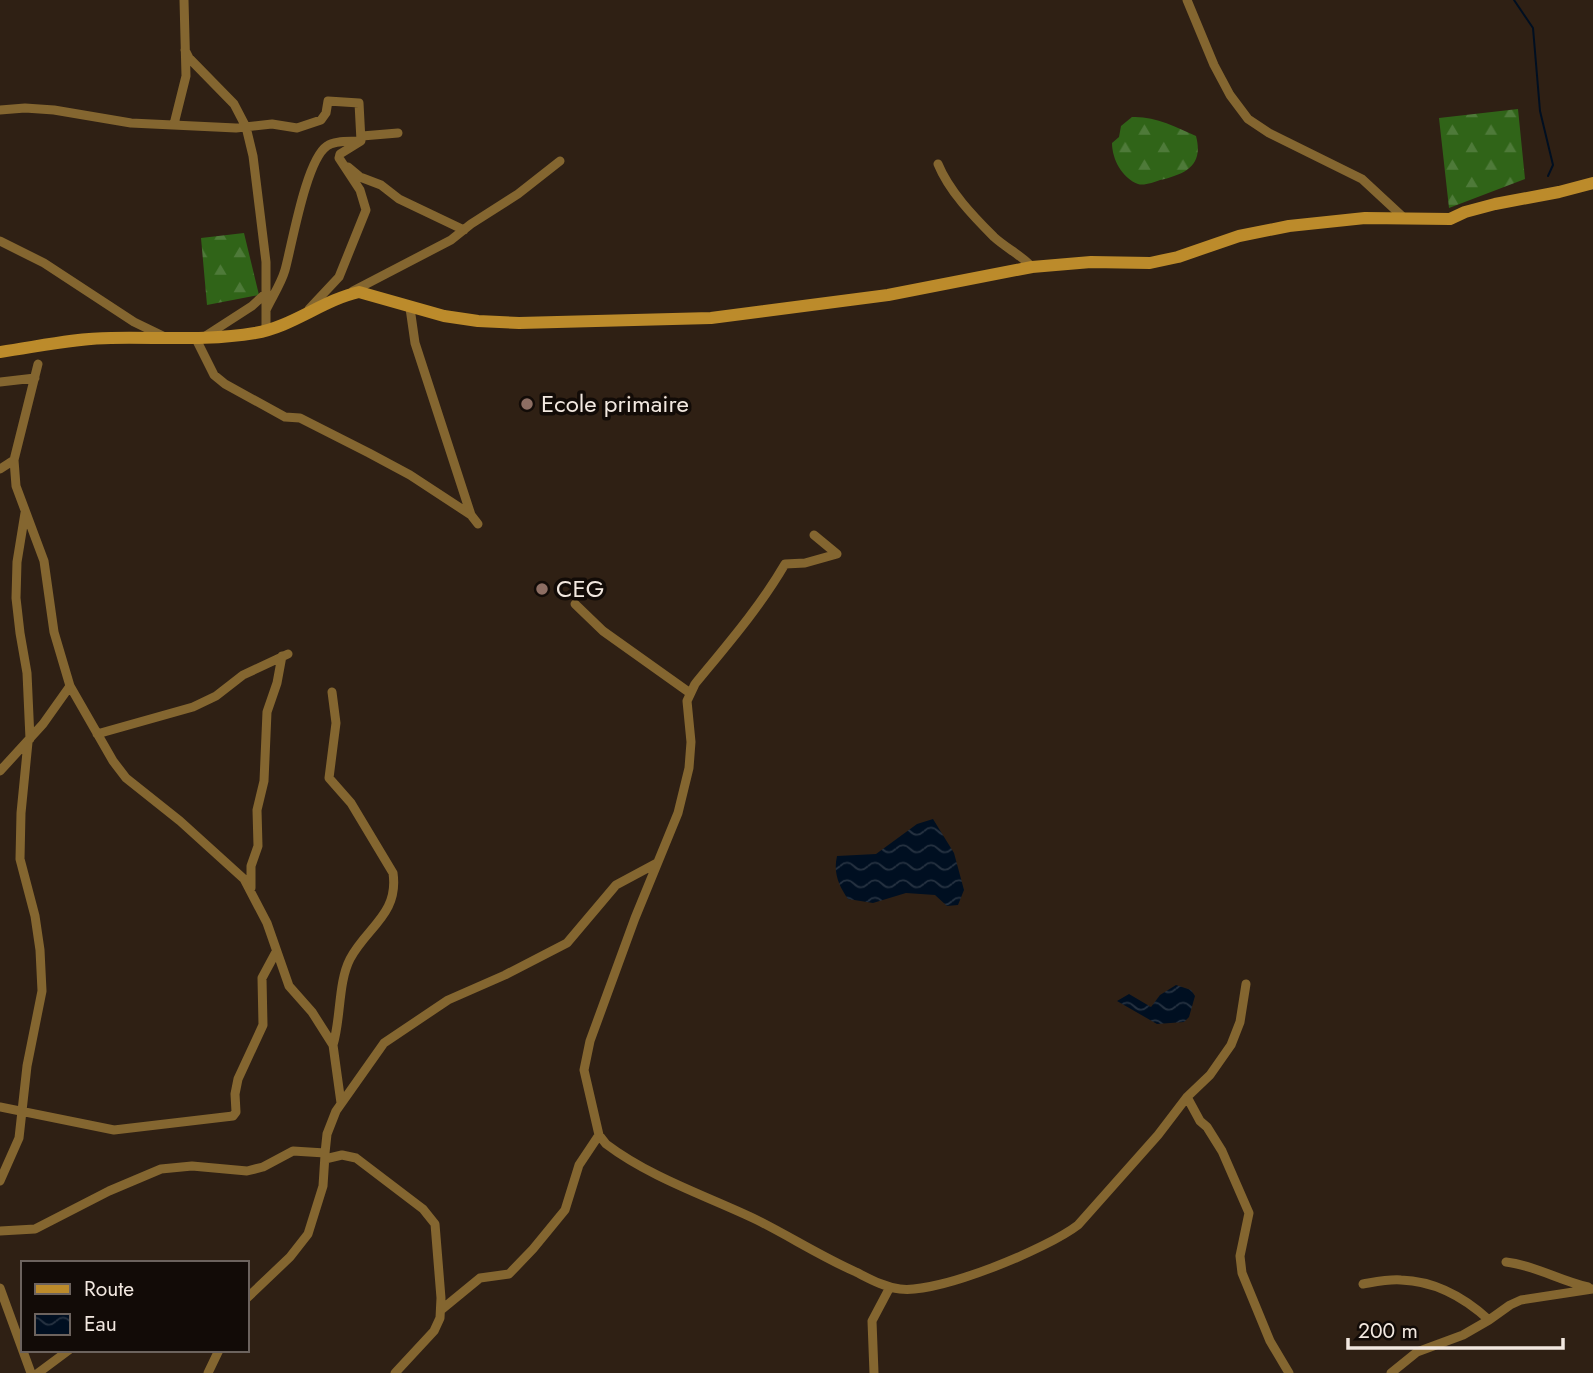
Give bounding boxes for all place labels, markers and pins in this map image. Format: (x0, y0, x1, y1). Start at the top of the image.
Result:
place label: Ecole primaire (541, 386, 689, 421)
marker: Ecole primaire (519, 396, 535, 412)
place label: CEG (556, 571, 604, 606)
marker: CEG (534, 581, 550, 597)

